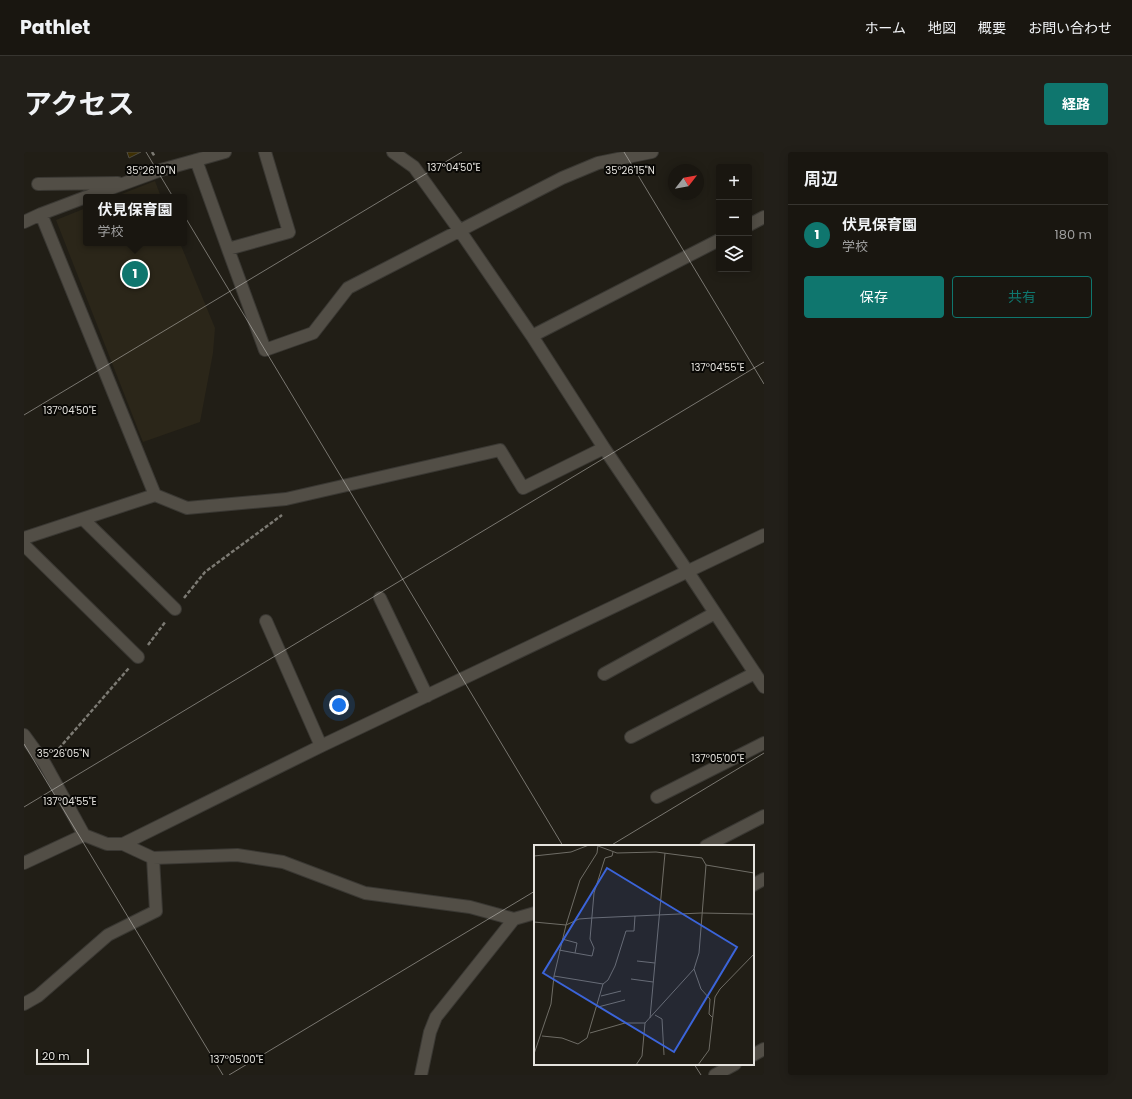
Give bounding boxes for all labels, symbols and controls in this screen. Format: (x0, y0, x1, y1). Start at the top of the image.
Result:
text: Pathlet (20, 14, 90, 41)
text: ホーム (864, 18, 906, 38)
text: 地図 (928, 18, 956, 38)
text: 概要 (978, 18, 1006, 38)
text: お問い合わせ (1028, 18, 1112, 38)
button: 経路 (1044, 83, 1108, 125)
text: アクセス (24, 85, 135, 124)
text: 137°04'50"E (427, 160, 481, 175)
text: 35°26'10"N (126, 163, 176, 178)
text: 35°26'15"N (605, 163, 655, 178)
north arrow (668, 164, 704, 200)
map controls (716, 164, 752, 272)
button: + (716, 164, 752, 200)
text: 周辺 (804, 167, 838, 191)
popup (83, 194, 187, 246)
text: 伏見保育園 (97, 199, 173, 220)
button: − (716, 200, 752, 236)
text: 伏見保育園 (842, 214, 917, 235)
text: 学校 (97, 222, 124, 241)
text: 1 (815, 225, 819, 244)
text: 180 m (1055, 225, 1092, 244)
button: layers (716, 236, 752, 272)
text: 学校 (842, 237, 868, 256)
pin: 1 (122, 259, 148, 289)
button: 保存 (804, 276, 944, 318)
button: 共有 (952, 276, 1092, 318)
text: 137°04'55"E (691, 360, 745, 375)
text: 137°04'50"E (43, 403, 97, 418)
your location (329, 695, 349, 715)
text: 35°26'05"N (37, 746, 89, 761)
text: 137°05'00"E (691, 751, 745, 766)
text: 137°04'55"E (43, 794, 97, 809)
inset map (534, 845, 754, 1065)
scale bar (36, 1047, 89, 1066)
text: 20 m (42, 1048, 70, 1064)
text: 137°05'00"E (210, 1052, 264, 1067)

